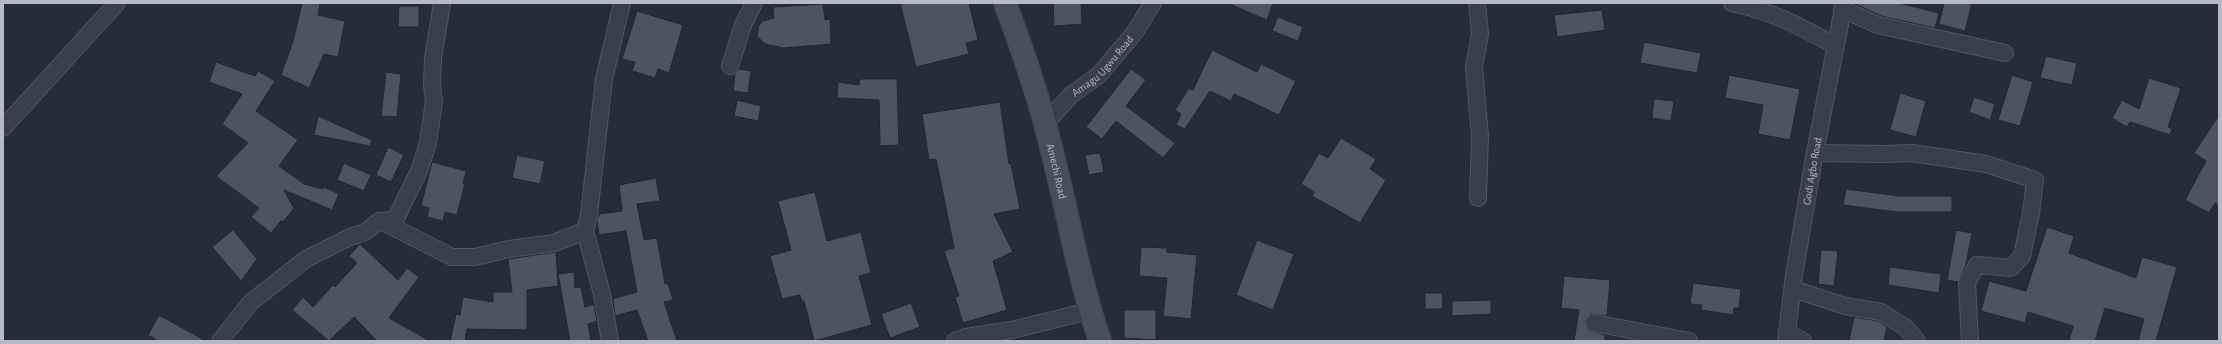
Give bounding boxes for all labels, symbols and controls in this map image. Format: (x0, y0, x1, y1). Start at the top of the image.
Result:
street label: Amagu Ugwu Road (1069, 33, 1135, 98)
street label: Godi Agbo Road (1801, 136, 1823, 206)
street label: Amechi Road (1045, 142, 1069, 200)

